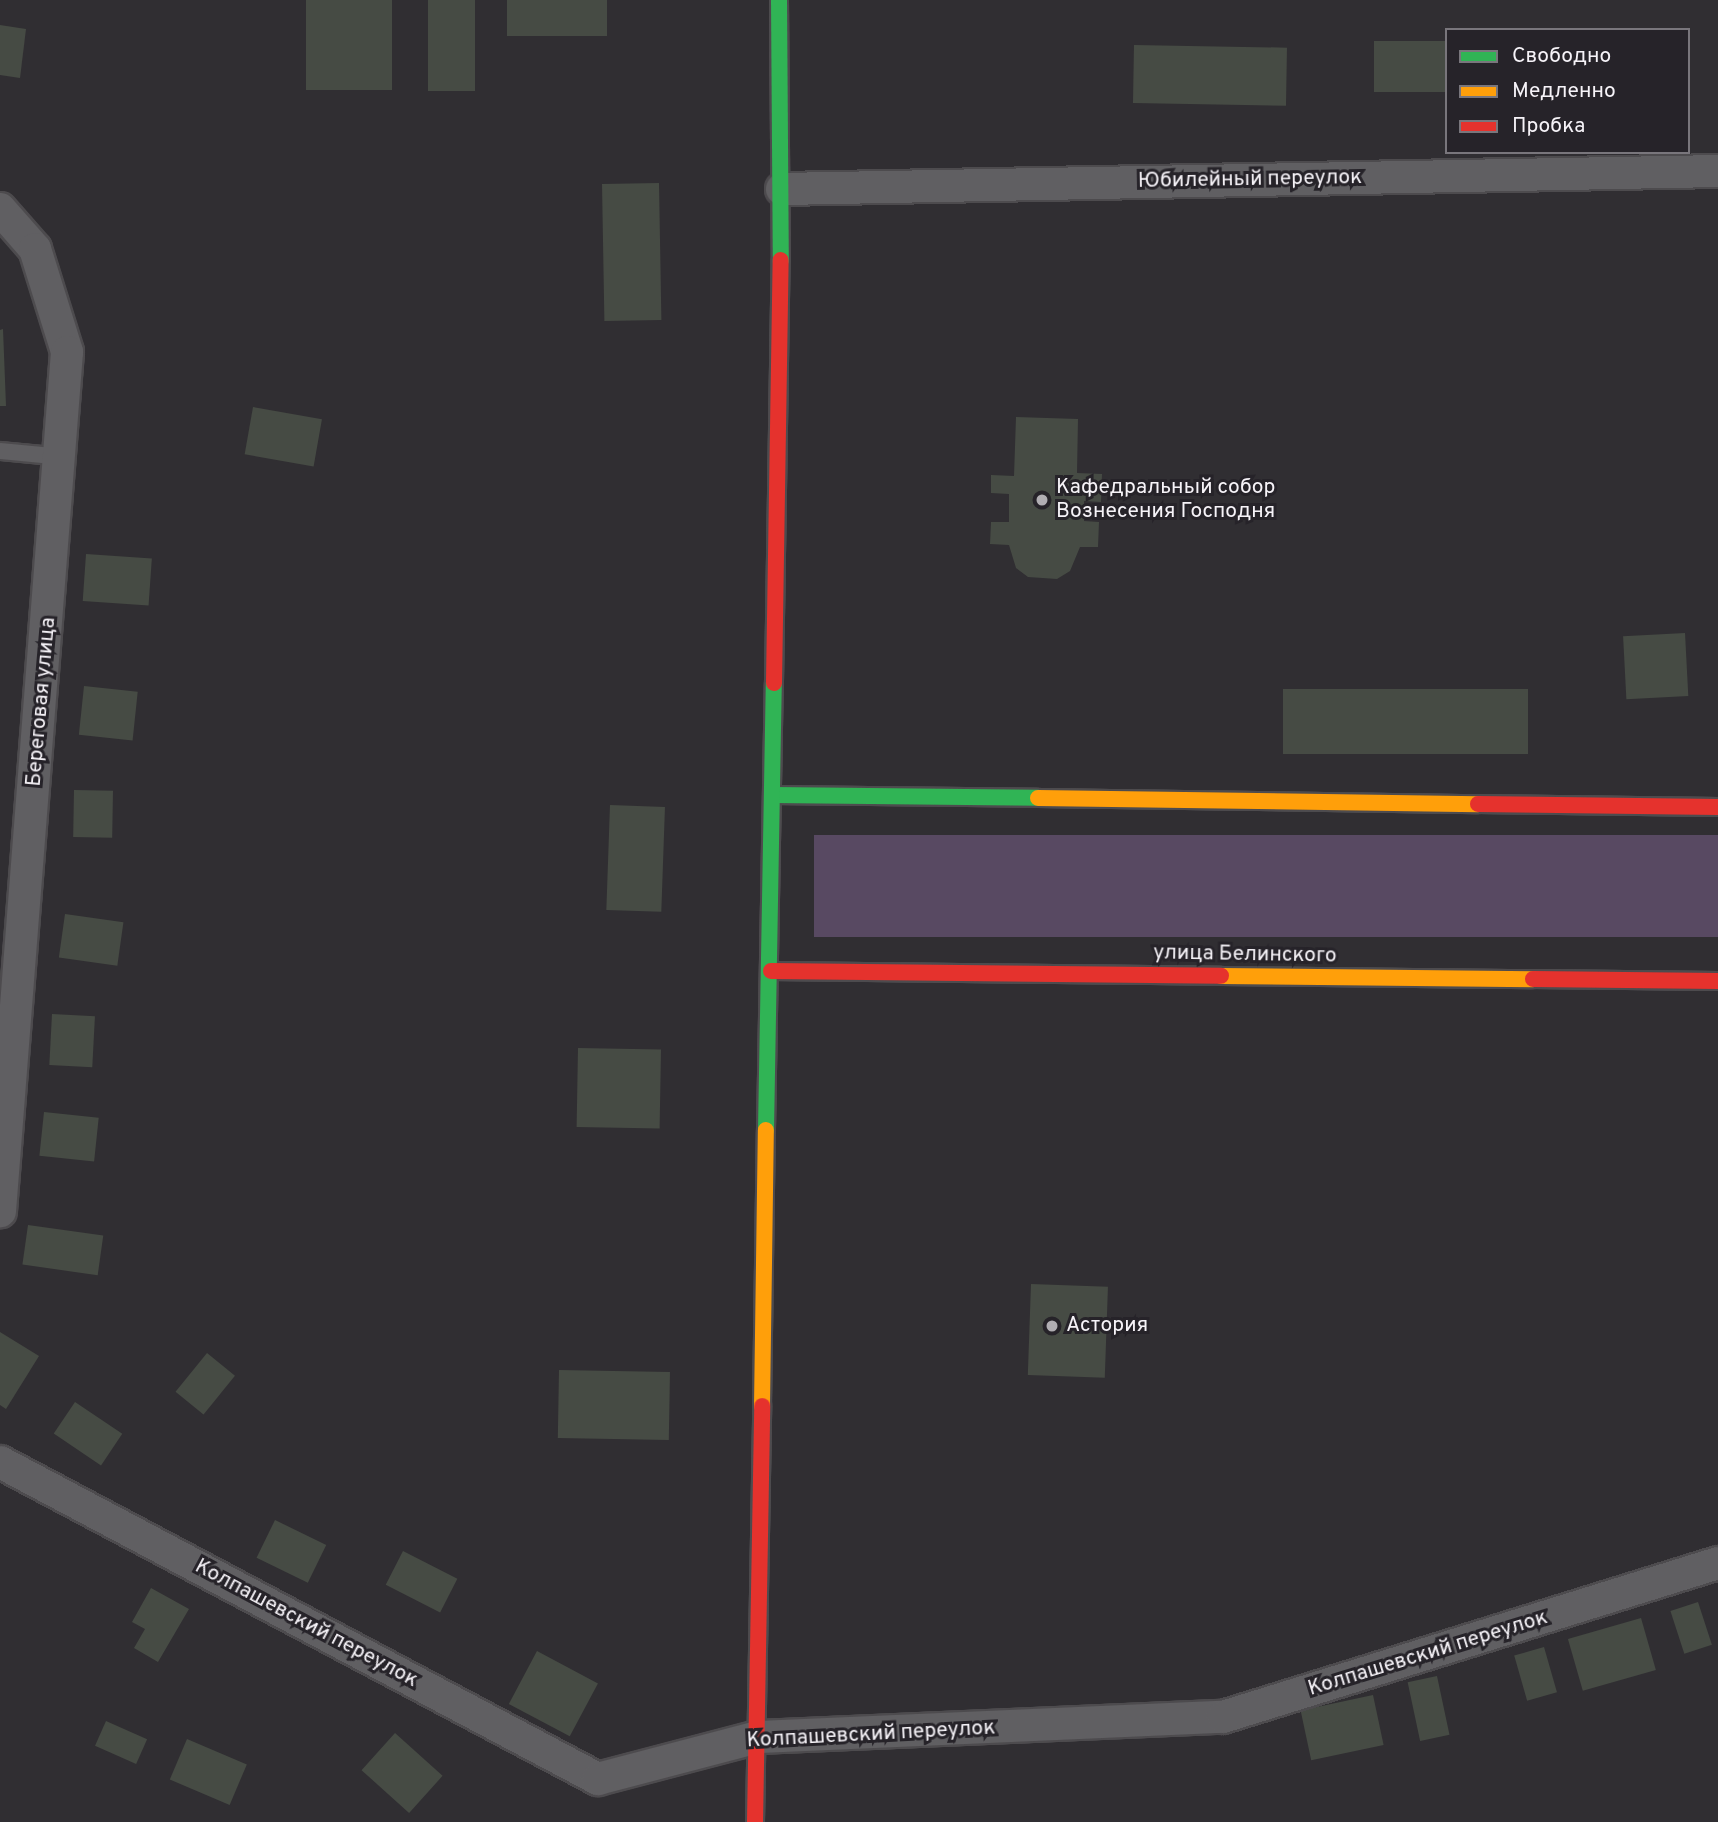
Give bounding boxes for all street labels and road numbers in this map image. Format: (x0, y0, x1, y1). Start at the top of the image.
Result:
street label: Юбилейный переулок (1138, 165, 1362, 195)
street label: Береговая улица (22, 616, 62, 788)
street label: улица Белинского (1153, 941, 1337, 969)
street label: Колпашевский переулок (190, 1554, 422, 1694)
street label: Колпашевский переулок (1305, 1606, 1551, 1702)
street label: Колпашевский переулок (746, 1716, 996, 1754)

